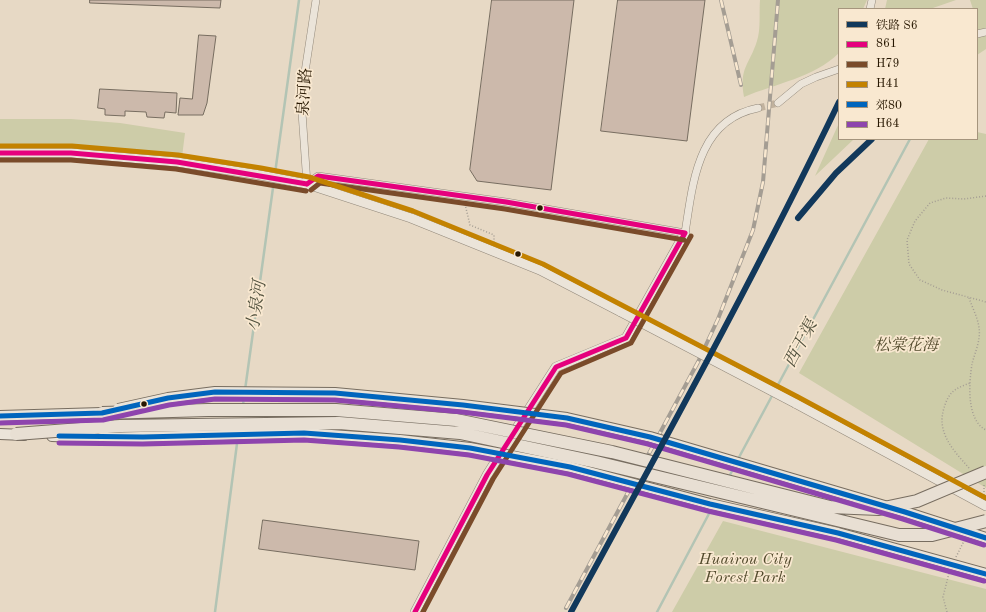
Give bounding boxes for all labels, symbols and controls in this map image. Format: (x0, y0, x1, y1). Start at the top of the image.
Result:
legend (838, 8, 978, 140)
text: 铁路 S6 (876, 20, 918, 32)
text: 861 (876, 38, 897, 50)
text: H79 (876, 58, 899, 70)
street label: 泉河路 (294, 67, 316, 117)
text: H41 (876, 78, 899, 90)
text: 郊80 (876, 100, 902, 112)
text: H64 (876, 118, 899, 130)
unlabelled marker (535, 203, 545, 213)
unlabelled marker (513, 249, 523, 259)
water label: 小泉河 (243, 279, 271, 333)
water label: 西干渠 (780, 317, 822, 371)
park label: 松棠花海 (874, 336, 938, 356)
unlabelled marker (139, 399, 149, 409)
park label: Huairou City Forest Park (698, 550, 792, 588)

